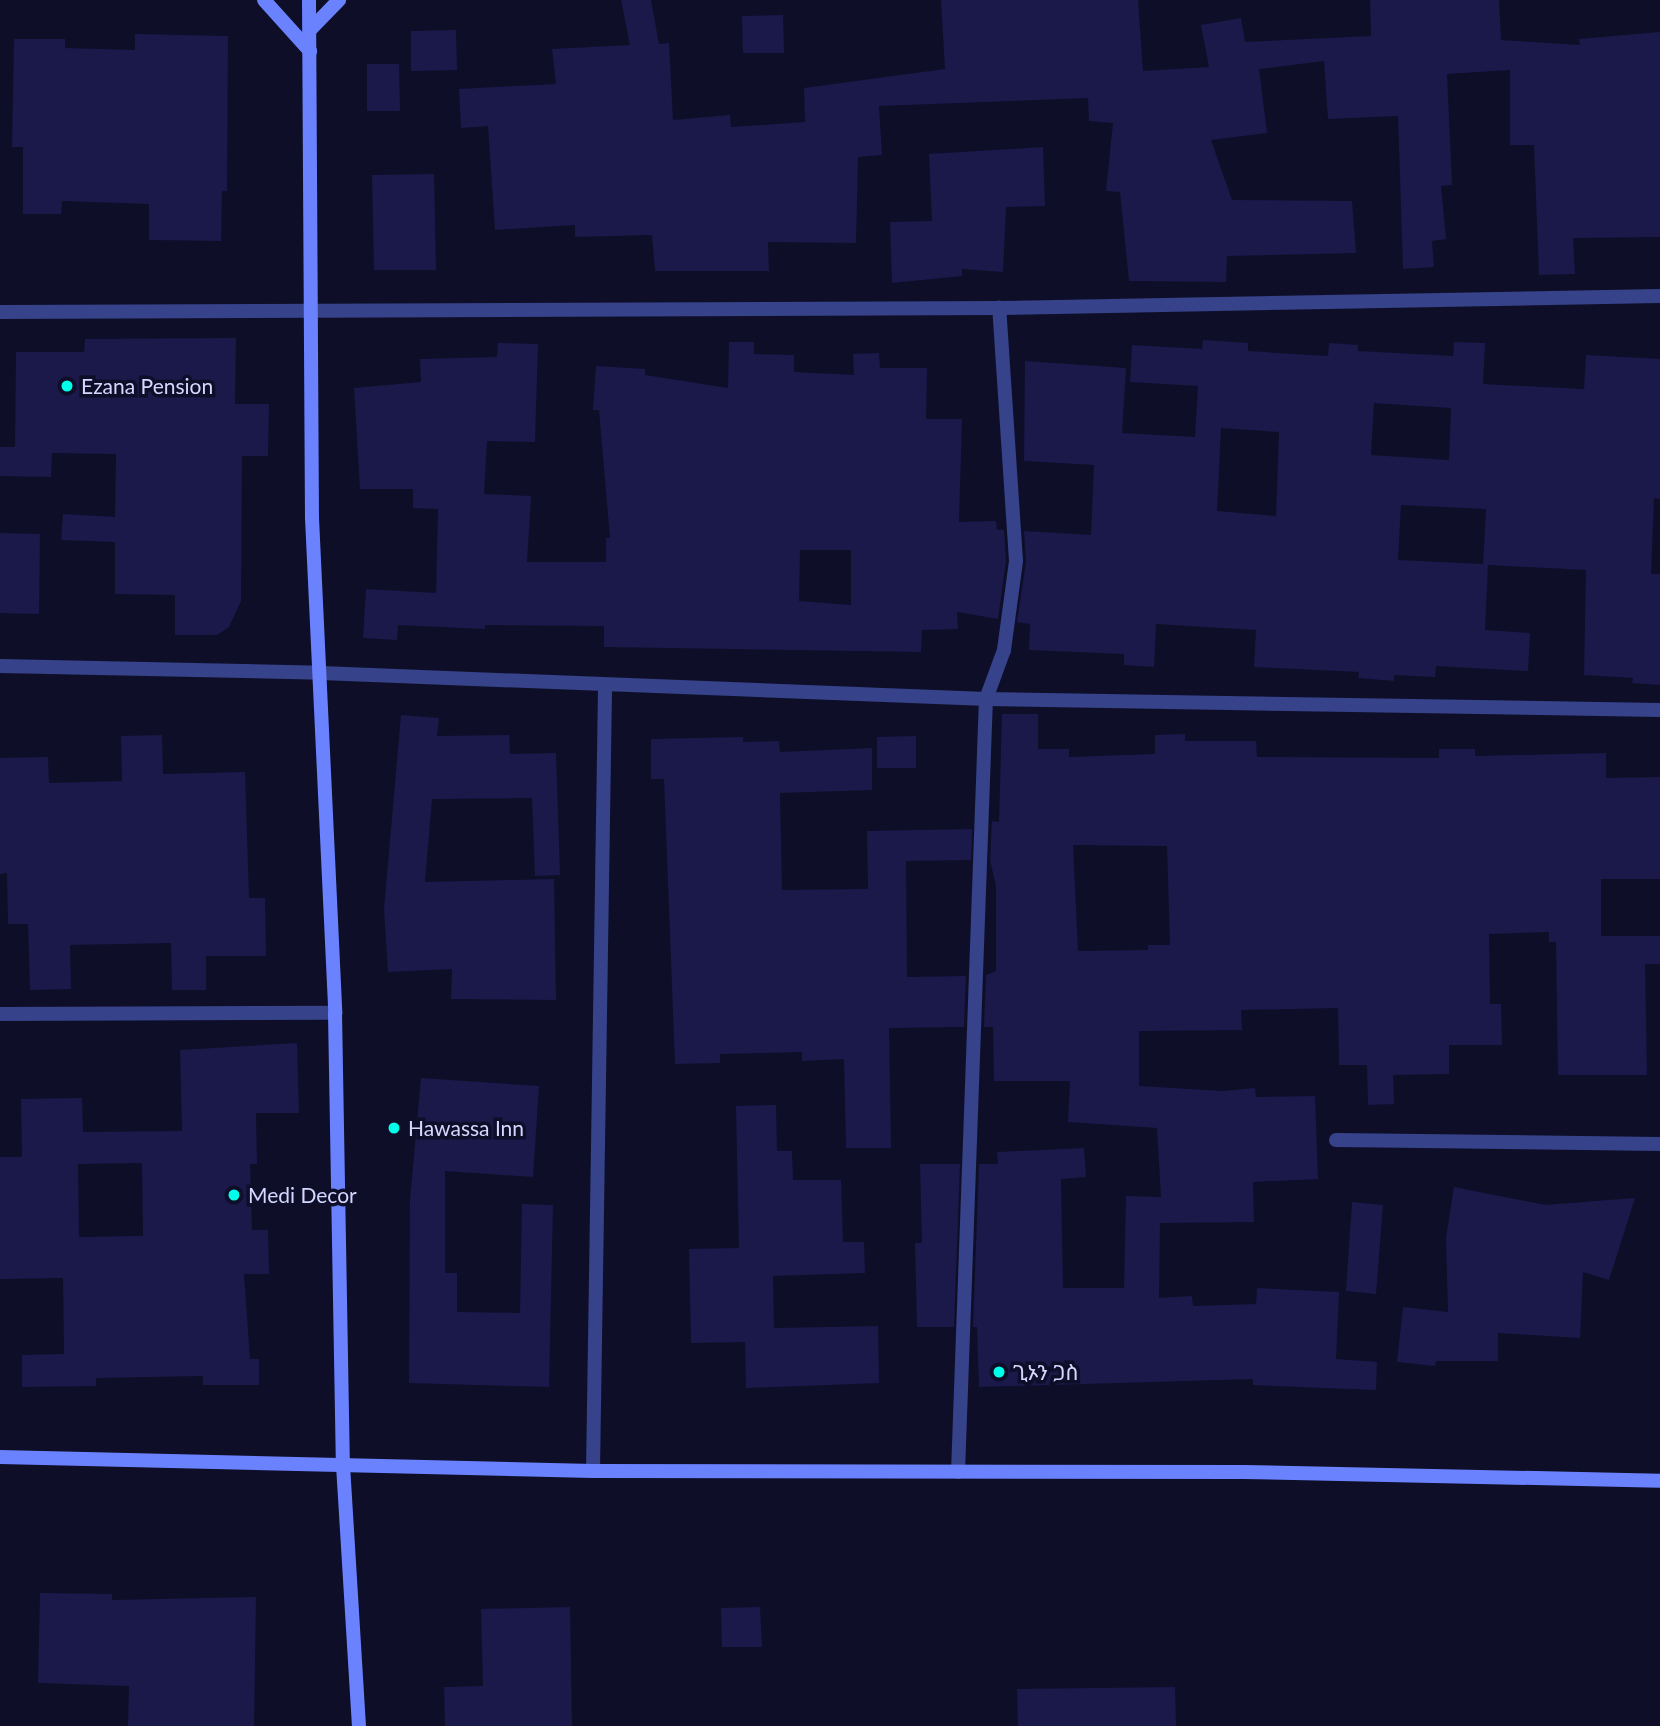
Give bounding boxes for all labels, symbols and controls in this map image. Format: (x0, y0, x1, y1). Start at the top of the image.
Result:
place label: Ezana Pension (81, 373, 213, 399)
marker: Ezana Pension (59, 378, 75, 394)
place label: Hawassa Inn (408, 1115, 524, 1141)
marker: Hawassa Inn (386, 1120, 402, 1136)
place label: Medi Decor (248, 1182, 357, 1208)
marker: Medi Decor (226, 1187, 242, 1203)
place label: ጊኦን ጋስ (1013, 1359, 1078, 1385)
marker: ጊኦን ጋስ (991, 1364, 1007, 1380)

